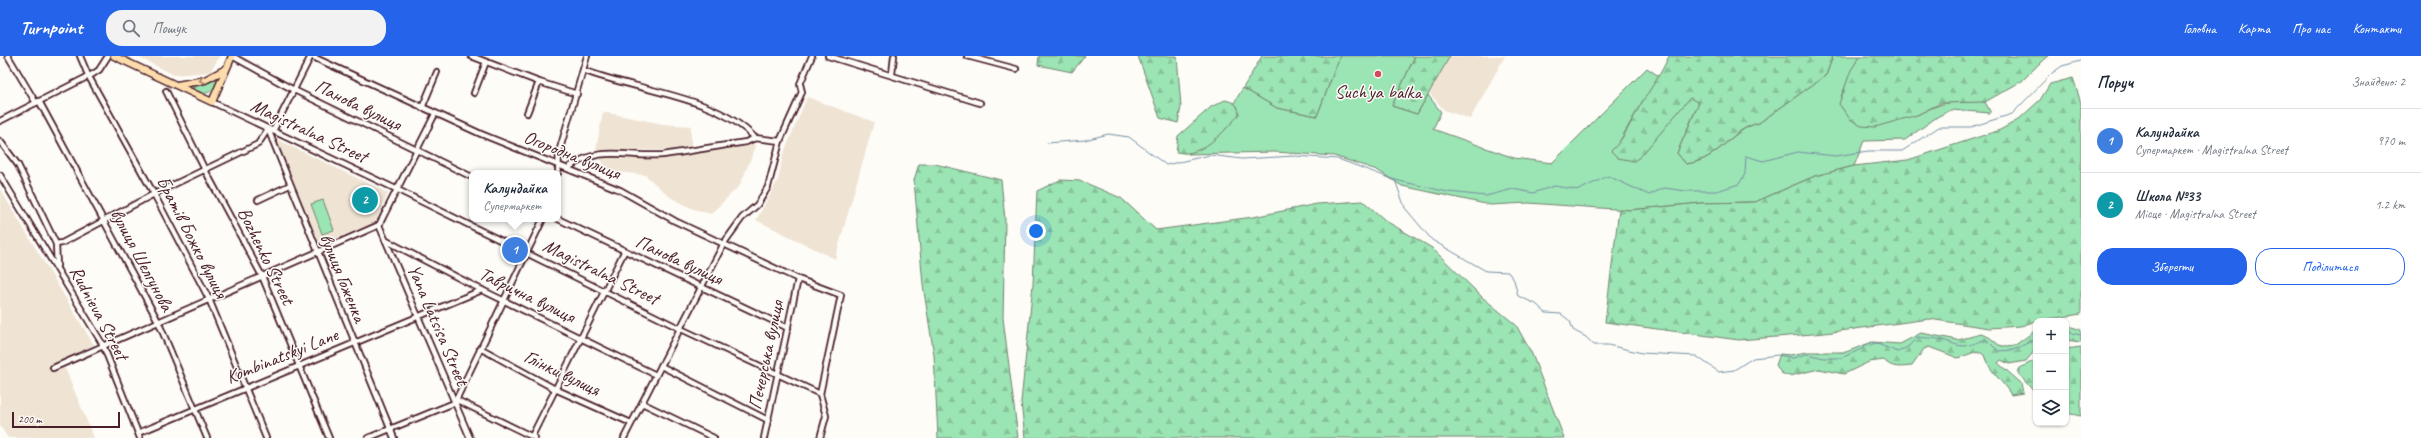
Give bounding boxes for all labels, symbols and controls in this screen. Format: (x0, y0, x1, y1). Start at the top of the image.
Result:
search box (106, 10, 386, 46)
text: Turnpoint (20, 16, 82, 40)
icon: search (120, 17, 142, 39)
text: Пошук (152, 19, 186, 38)
text: Головна (2183, 20, 2216, 37)
text: Карта (2238, 20, 2270, 37)
text: Про нас (2292, 20, 2331, 37)
text: Контакти (2353, 20, 2401, 37)
marker: Such'ya balka (1373, 69, 1383, 79)
text: Поруч (2097, 72, 2133, 93)
street label: Панова вулиця (311, 74, 406, 137)
text: Знайдено: 2 (2351, 74, 2405, 90)
one-way arrow (199, 75, 206, 84)
place label: Such'ya balka (1335, 80, 1423, 104)
street label: Magistralna Street (247, 94, 373, 170)
text: Калундайка (2135, 123, 2199, 142)
street label: Огородна вулиця (520, 125, 625, 186)
text: 1 (2107, 133, 2113, 149)
text: 970 m (2377, 133, 2405, 149)
text: Супермаркет · Magistralna Street (2135, 142, 2288, 158)
popup (469, 170, 561, 222)
street label: Братів Божко вулиця (151, 172, 234, 304)
text: Калундайка (483, 179, 547, 198)
pin: 2 (352, 185, 378, 215)
text: Школа №33 (2135, 187, 2200, 206)
text: 2 (2107, 197, 2113, 213)
text: 1.2 km (2375, 197, 2405, 213)
text: Супермаркет (483, 198, 541, 214)
street label: Bozhenko Street (232, 203, 301, 310)
street label: вулиця Шелгунова (105, 205, 180, 317)
text: Місце · Magistralna Street (2135, 206, 2255, 222)
your location (1026, 221, 1046, 241)
street label: Панова вулиця (632, 229, 728, 291)
street label: вулиця Гоженка (314, 230, 373, 328)
street label: Magistralna Street (539, 234, 665, 312)
pin: 1 (502, 235, 528, 265)
button: Зберегти (2097, 248, 2247, 285)
button: Поділитися (2255, 248, 2405, 285)
street label: Yana Latsisa Street (402, 261, 475, 391)
street label: Таврична вулиця (475, 261, 580, 329)
street label: Rudnieva Street (64, 262, 135, 366)
street label: Печерська вулиця (743, 297, 790, 412)
map controls (2033, 318, 2069, 426)
button: + (2033, 318, 2069, 354)
street label: Kombinatskyi Lane (222, 322, 343, 389)
street label: Глінки вулиця (520, 344, 605, 402)
button: − (2033, 354, 2069, 390)
button: layers (2033, 390, 2069, 426)
scale bar (12, 410, 120, 429)
text: 200 m (18, 412, 42, 426)

